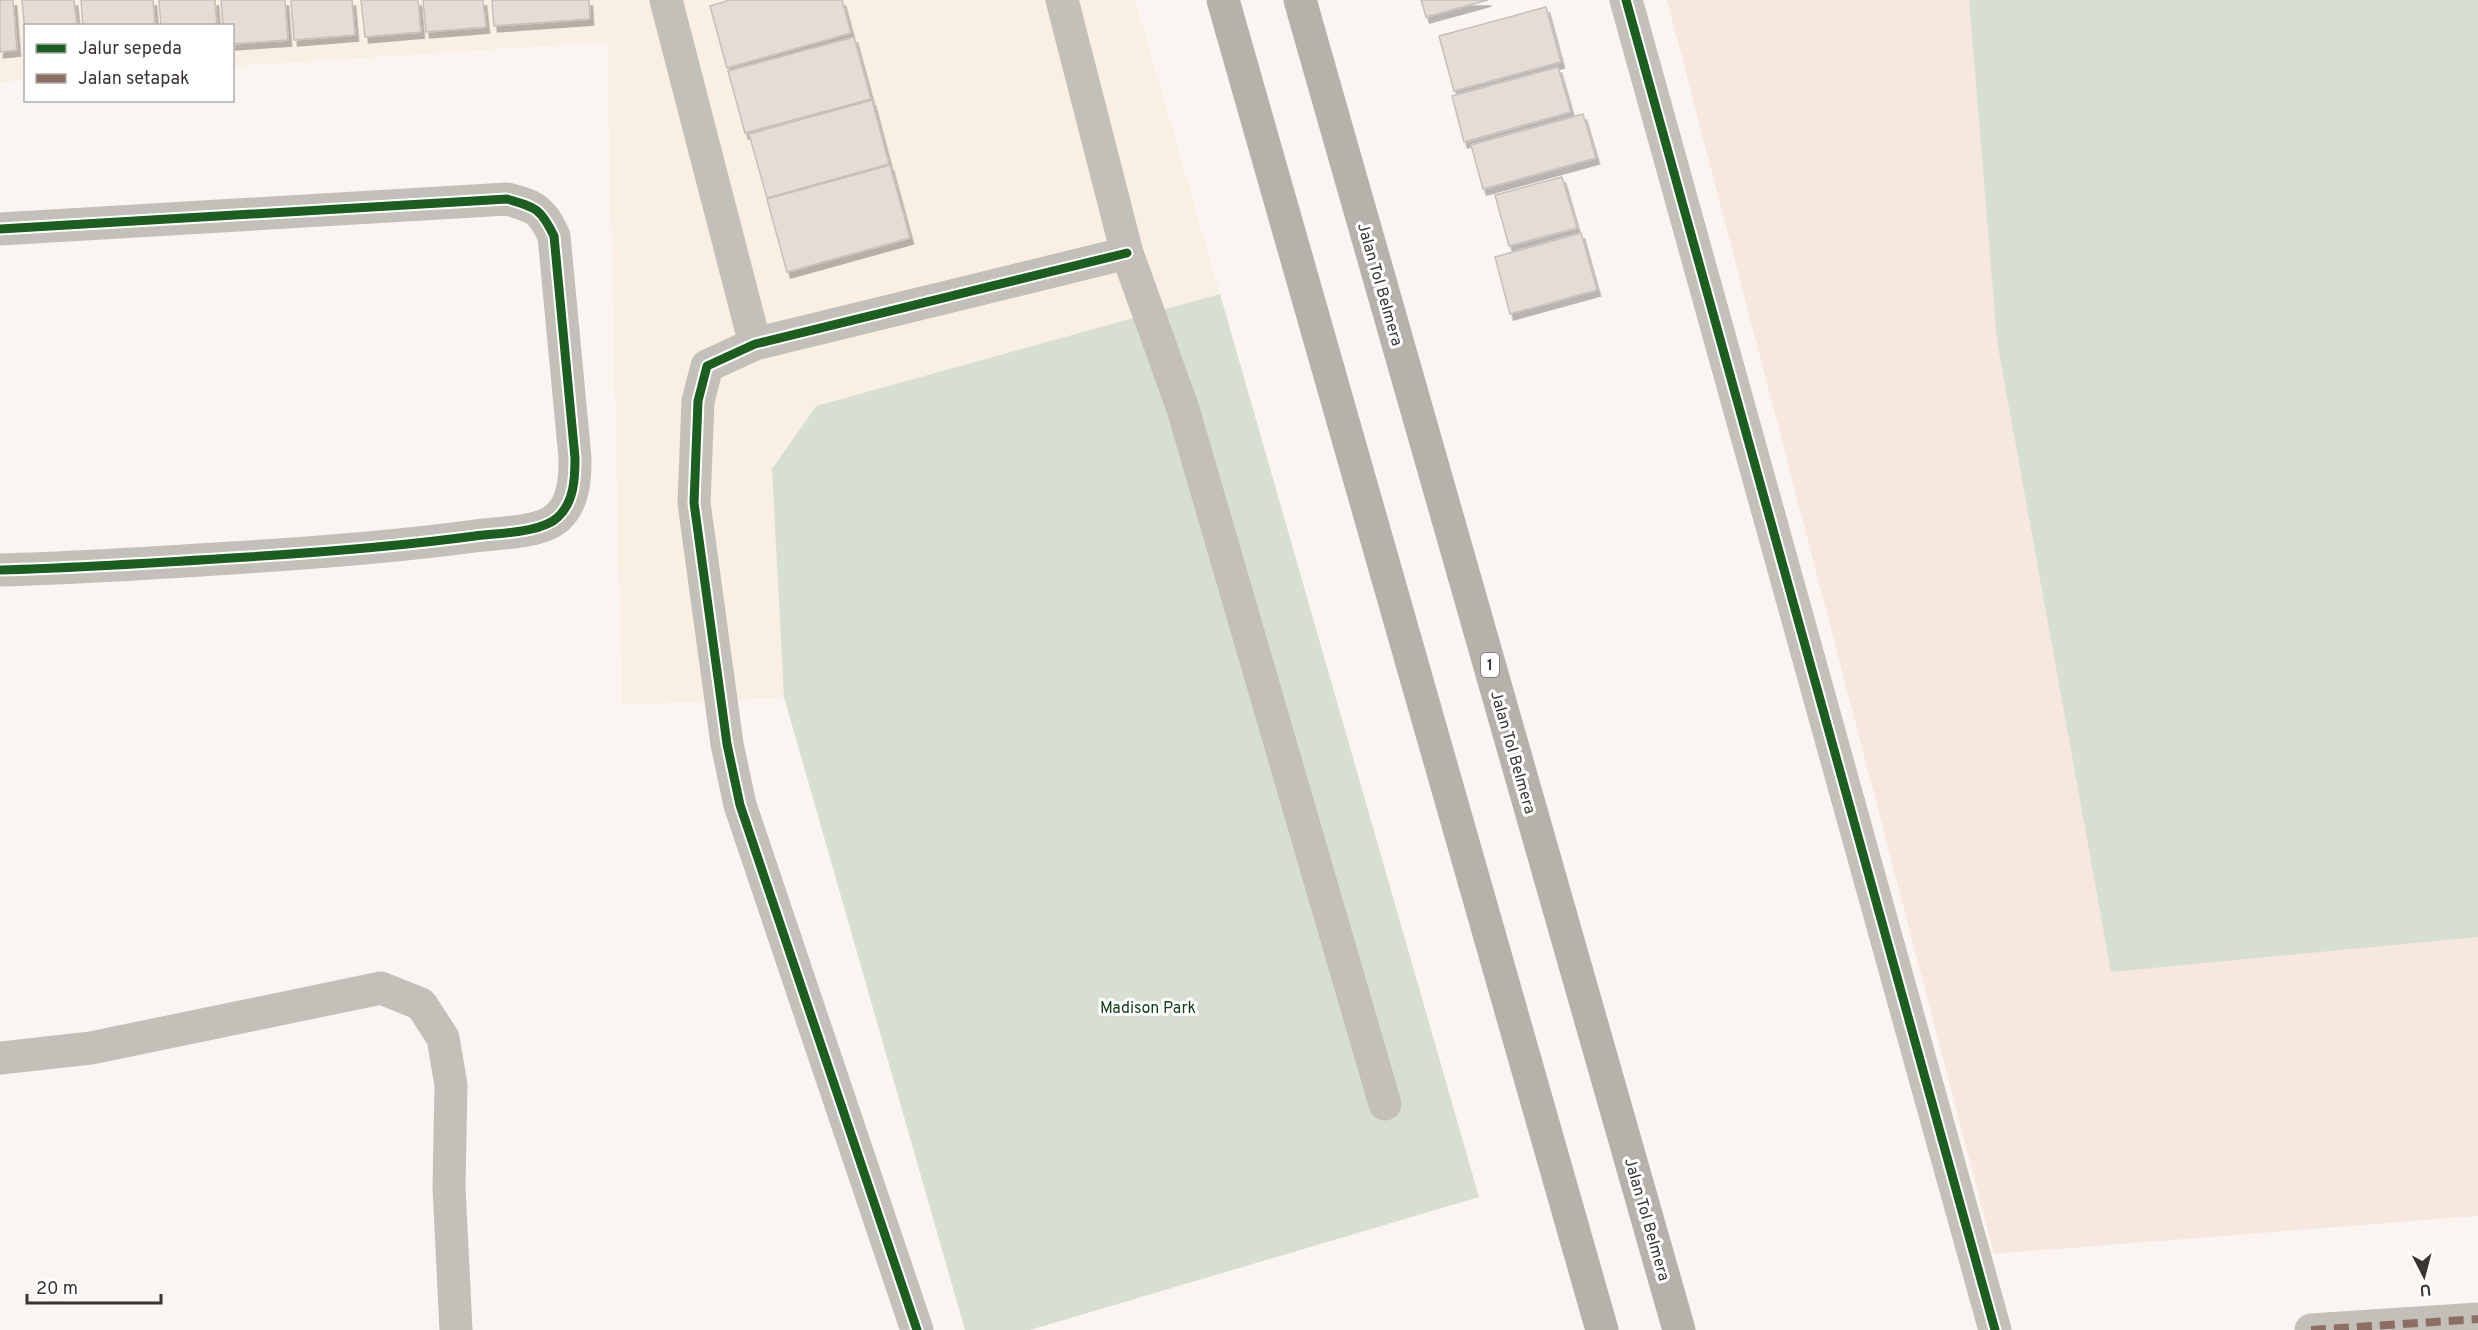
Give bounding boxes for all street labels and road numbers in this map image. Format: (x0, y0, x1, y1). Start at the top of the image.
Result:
street label: Jalan Tol Belmera (1352, 221, 1406, 348)
road number: 1 (1481, 653, 1499, 677)
street label: Jalan Tol Belmera (1485, 689, 1539, 816)
street label: Jalan Tol Belmera (1619, 1156, 1673, 1283)

